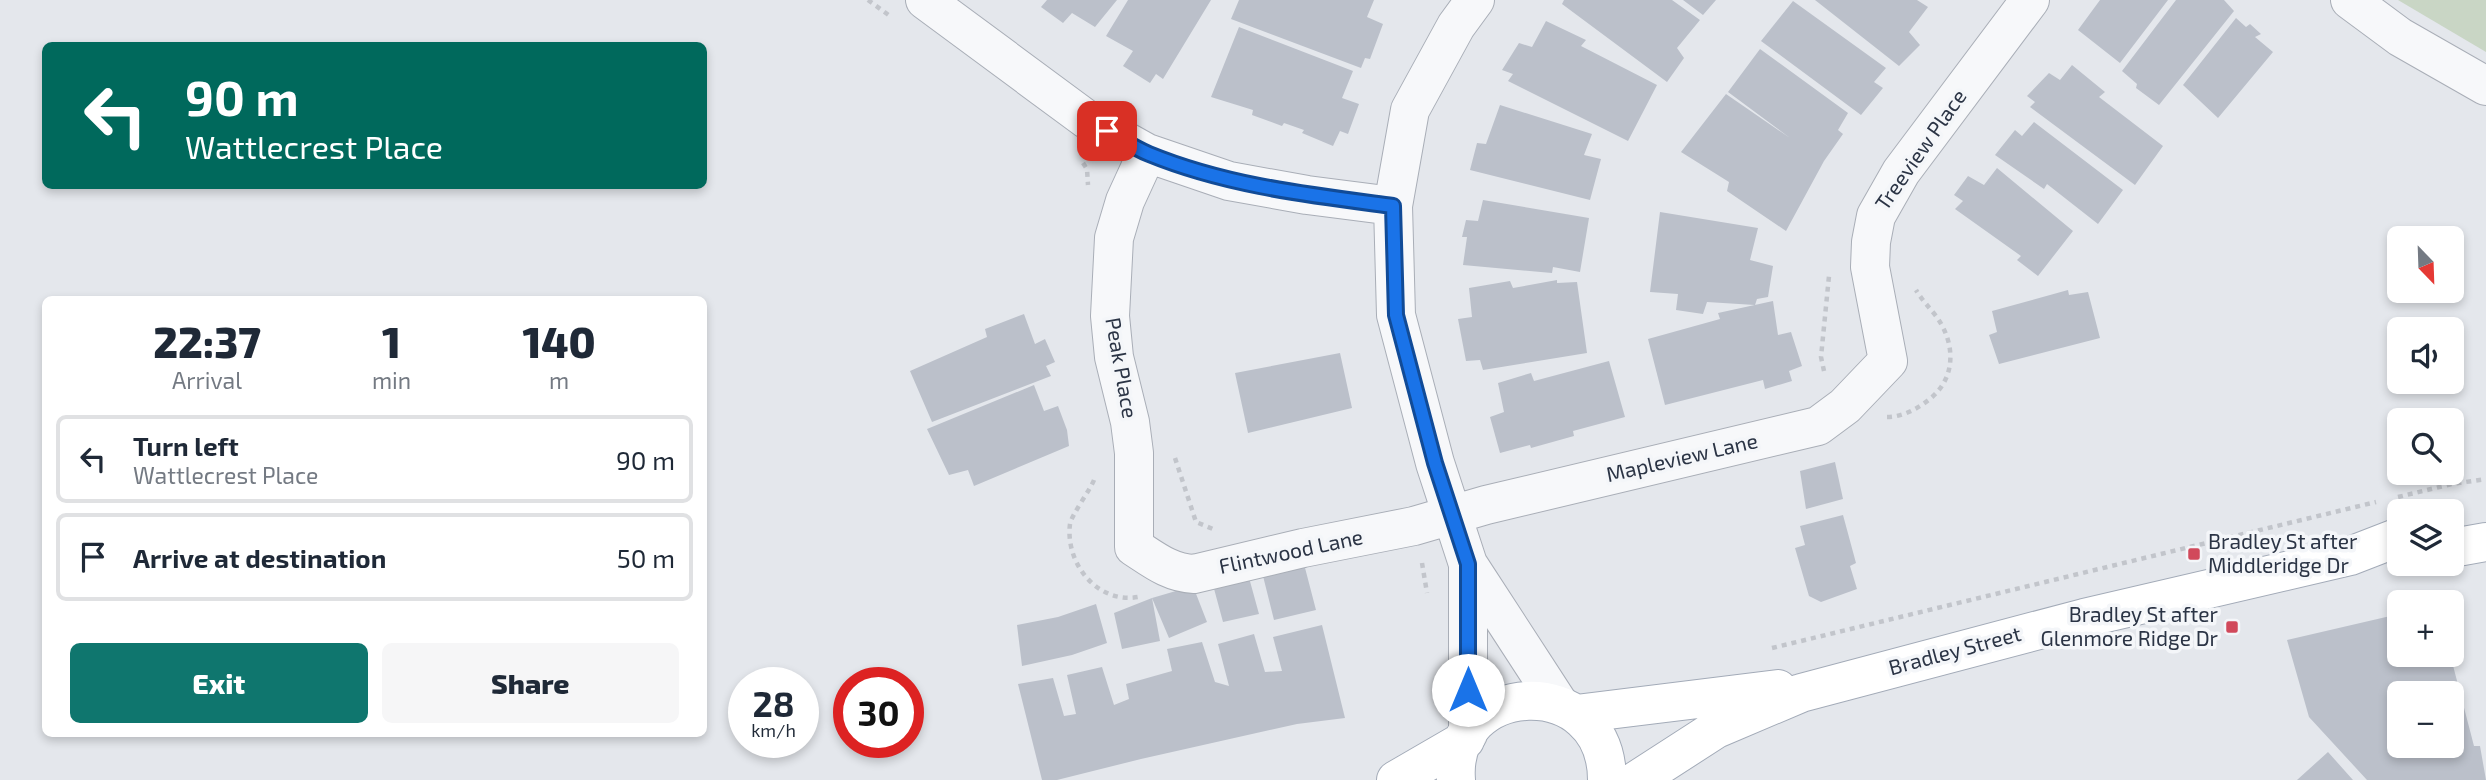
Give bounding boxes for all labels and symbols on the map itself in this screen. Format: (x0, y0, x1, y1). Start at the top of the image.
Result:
street label: Treeview Place (1869, 84, 1971, 214)
pin (1077, 101, 1137, 161)
north arrow (2387, 226, 2464, 303)
street label: Peak Place (1101, 315, 1144, 420)
street label: Mapleview Lane (1604, 427, 1760, 486)
street label: Flintwood Lane (1216, 523, 1365, 578)
place label: Bradley St after Middleridge Dr (2208, 528, 2358, 577)
marker: Bradley St after Middleridge Dr (2186, 546, 2202, 562)
place label: Bradley St after Glenmore Ridge Dr (2040, 601, 2219, 650)
marker: Bradley St after Glenmore Ridge Dr (2224, 619, 2240, 635)
street label: Bradley Street (1886, 620, 2024, 679)
position arrow (1431, 653, 1505, 727)
speed limit sign: 30 (833, 667, 924, 758)

